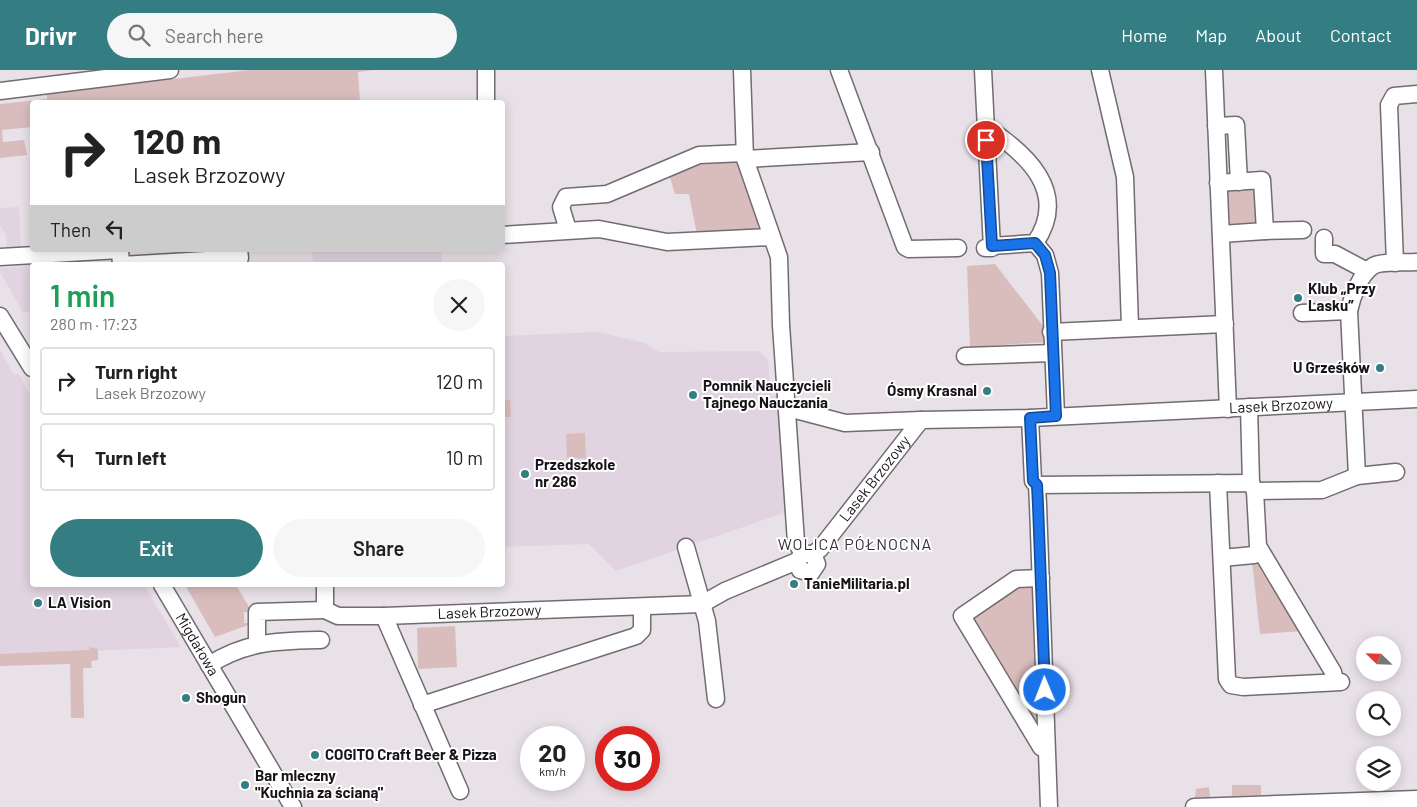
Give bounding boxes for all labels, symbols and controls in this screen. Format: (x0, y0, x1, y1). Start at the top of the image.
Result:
search box (107, 13, 457, 58)
text: Drivr (25, 21, 77, 50)
icon: search (125, 21, 153, 49)
text: Search here (165, 24, 264, 47)
text: Home (1121, 24, 1167, 46)
text: Map (1195, 24, 1227, 46)
text: About (1255, 24, 1302, 46)
text: Contact (1330, 24, 1392, 46)
text: 120 m (133, 119, 221, 161)
pin (965, 119, 1007, 161)
icon: right (50, 120, 115, 185)
icon: arrive (972, 126, 1000, 154)
text: Lasek Brzozowy (133, 161, 285, 187)
icon: left (101, 215, 129, 243)
text: Then (50, 218, 91, 241)
text: 1 min (50, 277, 115, 313)
button: close (433, 279, 485, 331)
place label: Klub „Przy Lasku” (1308, 279, 1376, 314)
marker: Klub „Przy Lasku” (1292, 292, 1304, 304)
text: 280 m · 17:23 (50, 314, 137, 333)
place label: U Grześków (1293, 358, 1370, 376)
text: Turn right (95, 360, 177, 383)
marker: U Grześków (1374, 362, 1386, 374)
icon: right (52, 367, 80, 395)
text: 120 m (436, 370, 483, 393)
place label: Pomnik Nauczycieli Tajnego Nauczania (703, 376, 831, 411)
place label: Ósmy Krasnal (887, 381, 977, 399)
text: Lasek Brzozowy (95, 383, 206, 402)
marker: Ósmy Krasnal (981, 385, 993, 397)
marker: Pomnik Nauczycieli Tajnego Nauczania (687, 389, 699, 401)
street label: Lasek Brzozowy (1229, 393, 1334, 416)
street label: Lasek Brzozowy (835, 432, 913, 525)
icon: left (52, 443, 80, 471)
text: Turn left (95, 446, 166, 469)
text: 10 m (446, 446, 483, 469)
place label: Przedszkole nr 286 (535, 455, 615, 490)
marker: Przedszkole nr 286 (519, 468, 531, 480)
button: Exit (50, 519, 263, 577)
button: Share (273, 519, 485, 577)
district label: WOLICA PÓŁNOCNA (778, 534, 932, 553)
place label: TanieMilitaria.pl (804, 574, 910, 592)
marker: TanieMilitaria.pl (788, 578, 800, 590)
place label: LA Vision (48, 593, 111, 611)
marker: LA Vision (32, 597, 44, 609)
street label: Lasek Brzozowy (437, 600, 542, 622)
street label: Migdałowa (172, 609, 223, 679)
north arrow (1356, 636, 1401, 681)
map controls (1356, 636, 1401, 791)
position arrow (1018, 663, 1070, 715)
place label: Shogun (196, 688, 246, 706)
button: search (1356, 691, 1401, 736)
marker: Shogun (180, 692, 192, 704)
speed limit sign: 30 (595, 726, 660, 791)
text: 20 (538, 737, 567, 767)
place label: COGITO Craft Beer & Pizza (325, 745, 497, 763)
button: layers (1356, 746, 1401, 791)
marker: COGITO Craft Beer & Pizza (309, 749, 321, 761)
text: km/h (539, 764, 566, 778)
place label: Bar mleczny "Kuchnia za ścianą" (255, 766, 384, 801)
marker: Bar mleczny "Kuchnia za ścianą" (239, 779, 251, 791)

